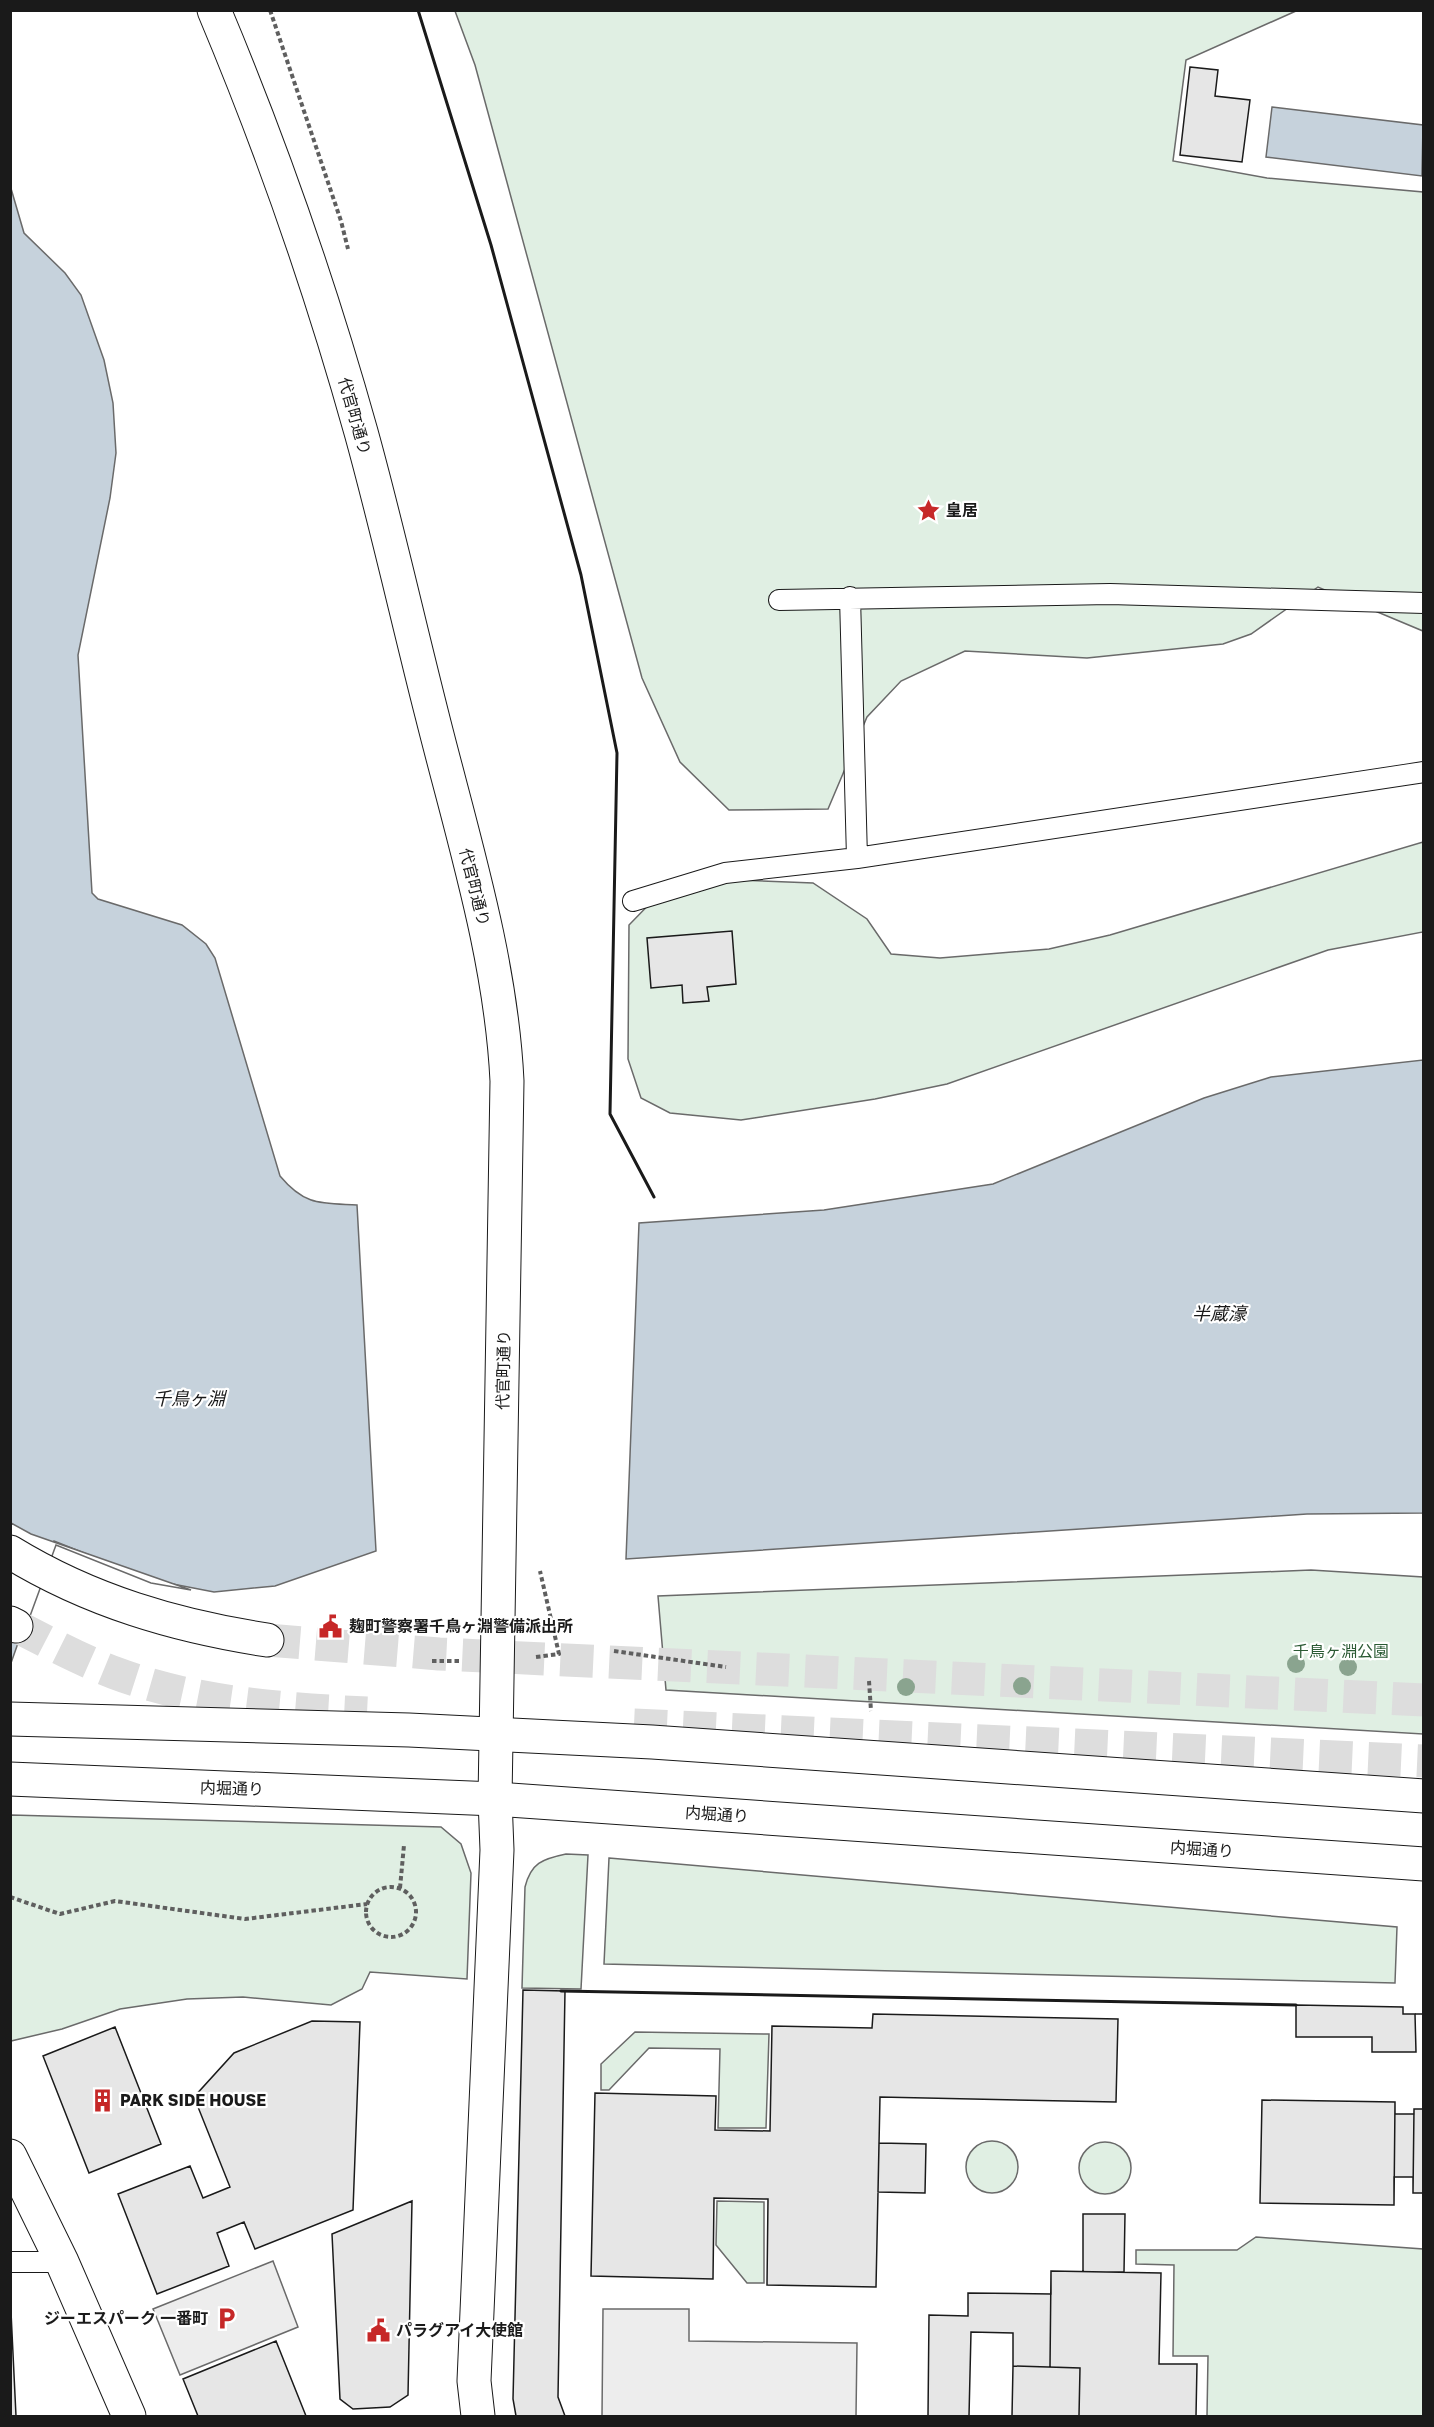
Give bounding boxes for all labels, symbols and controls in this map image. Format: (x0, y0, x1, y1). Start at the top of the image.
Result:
street label: 代官町通り (334, 375, 376, 457)
place icon: 皇居 (915, 497, 941, 523)
place label: 皇居 (946, 500, 978, 520)
street label: 代官町通り (456, 846, 494, 928)
water label: 半蔵濠 (1192, 1302, 1249, 1324)
street label: 代官町通り (492, 1330, 514, 1410)
water label: 千鳥ヶ淵 (153, 1387, 228, 1409)
public building icon: 麹町警察署千鳥ヶ淵警備派出所 (318, 1613, 344, 1639)
place label: 麹町警察署千鳥ヶ淵警備派出所 (349, 1616, 573, 1636)
park label: 千鳥ヶ淵公園 (1293, 1641, 1389, 1661)
street label: 内堀通り (200, 1777, 264, 1799)
street label: 内堀通り (684, 1802, 750, 1826)
street label: 内堀通り (1169, 1837, 1235, 1861)
building icon: PARK SIDE HOUSE (89, 2087, 115, 2113)
place label: PARK SIDE HOUSE (120, 2090, 266, 2110)
parking icon: ジーエスパーク 一番町 (213, 2305, 239, 2331)
place label: ジーエスパーク 一番町 (44, 2308, 208, 2328)
public building icon: パラグアイ大使館 (365, 2317, 391, 2343)
place label: パラグアイ大使館 (396, 2320, 523, 2340)

